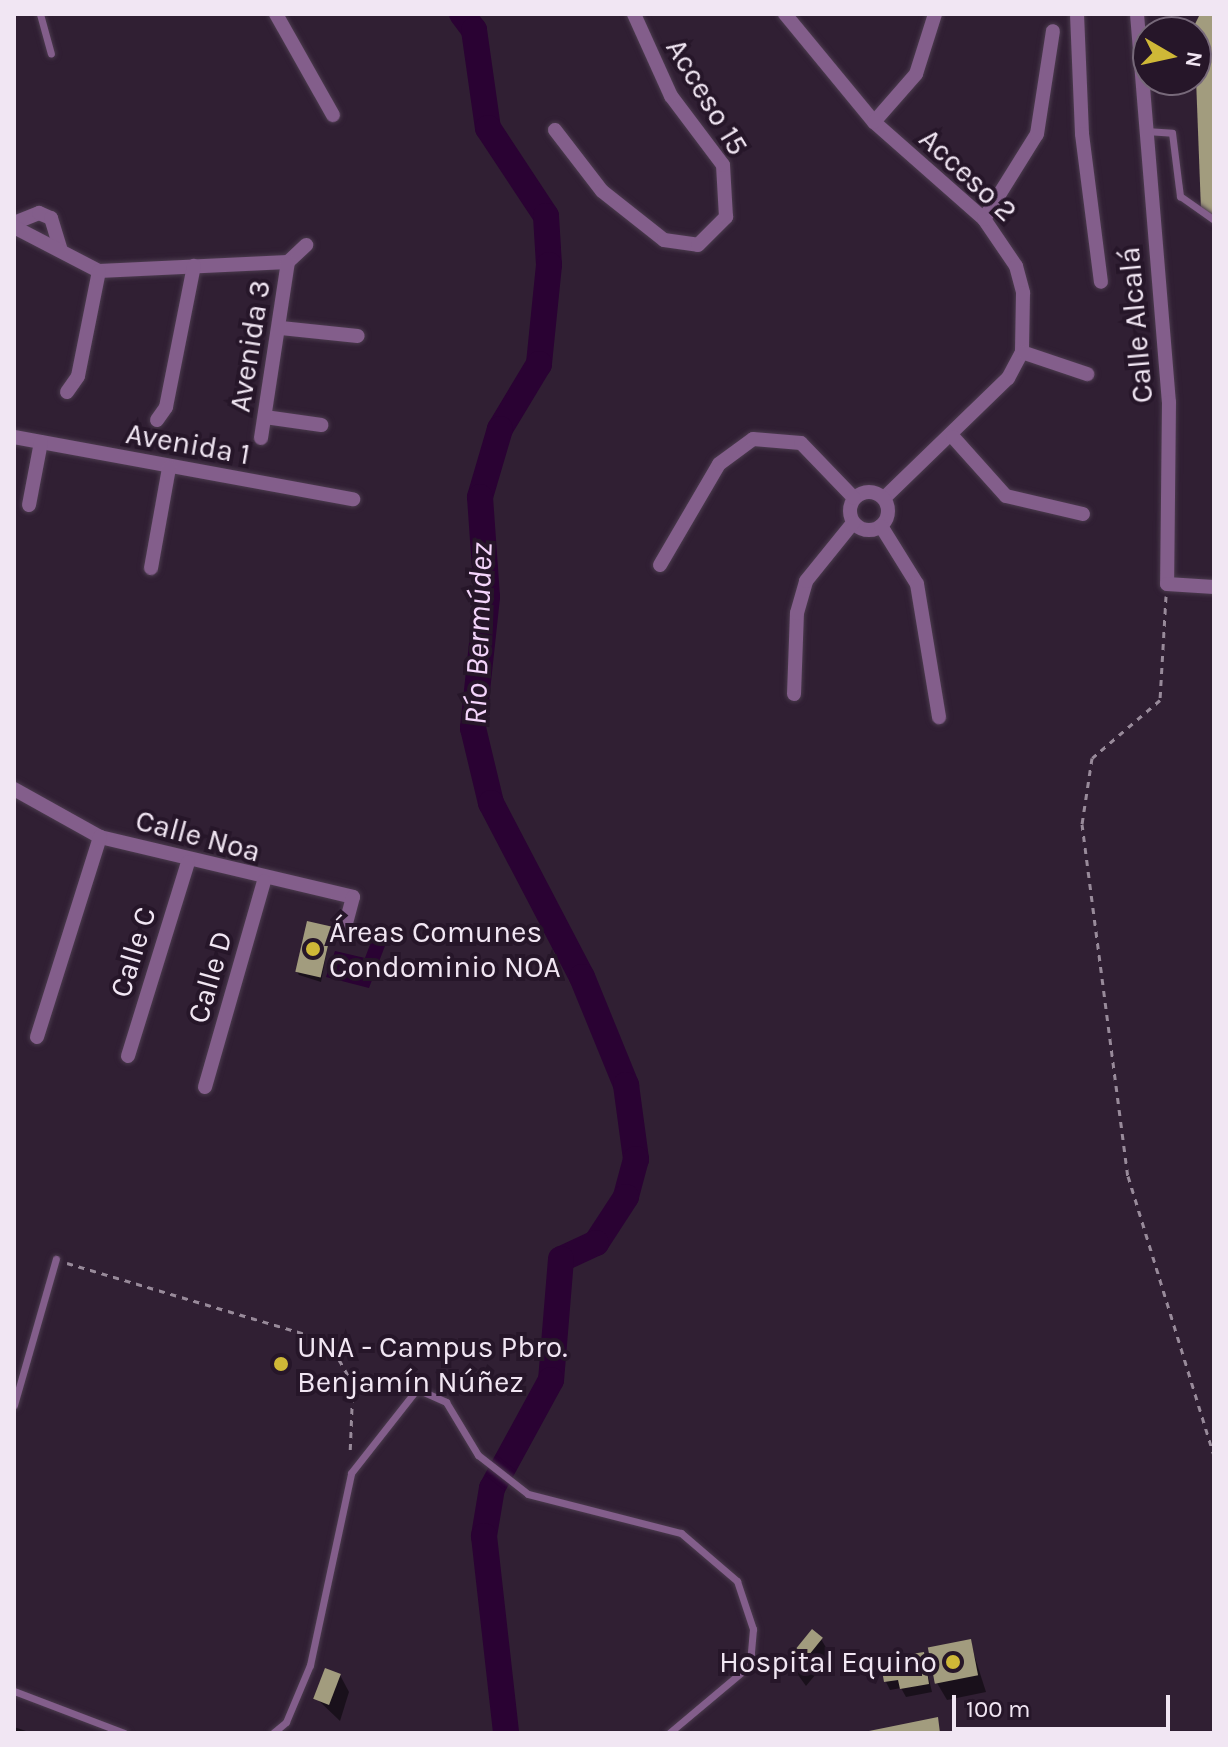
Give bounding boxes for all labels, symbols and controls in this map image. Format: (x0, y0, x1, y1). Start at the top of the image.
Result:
north arrow (1132, 16, 1212, 96)
street label: Acceso 15 (658, 32, 756, 162)
text: N (1180, 50, 1208, 69)
street label: Acceso 2 (912, 121, 1024, 229)
street label: Calle Alcalá (1111, 245, 1161, 405)
street label: Avenida 3 (222, 277, 278, 415)
street label: Avenida 1 (123, 415, 253, 473)
water label: Río Bermúdez (457, 542, 501, 726)
street label: Calle Noa (132, 802, 264, 870)
street label: Calle C (102, 902, 164, 1002)
place label: Áreas Comunes Condominio NOA (329, 914, 561, 984)
street label: Calle D (180, 927, 240, 1027)
marker: Áreas Comunes Condominio NOA (304, 940, 322, 958)
place label: UNA - Campus Pbro. Benjamín Núñez (297, 1329, 568, 1400)
marker: UNA - Campus Pbro. Benjamín Núñez (272, 1355, 290, 1373)
place label: Hospital Equino (719, 1644, 937, 1680)
marker: Hospital Equino (944, 1653, 962, 1671)
scale bar (956, 1679, 1174, 1729)
text: 100 m (966, 1695, 1031, 1723)

